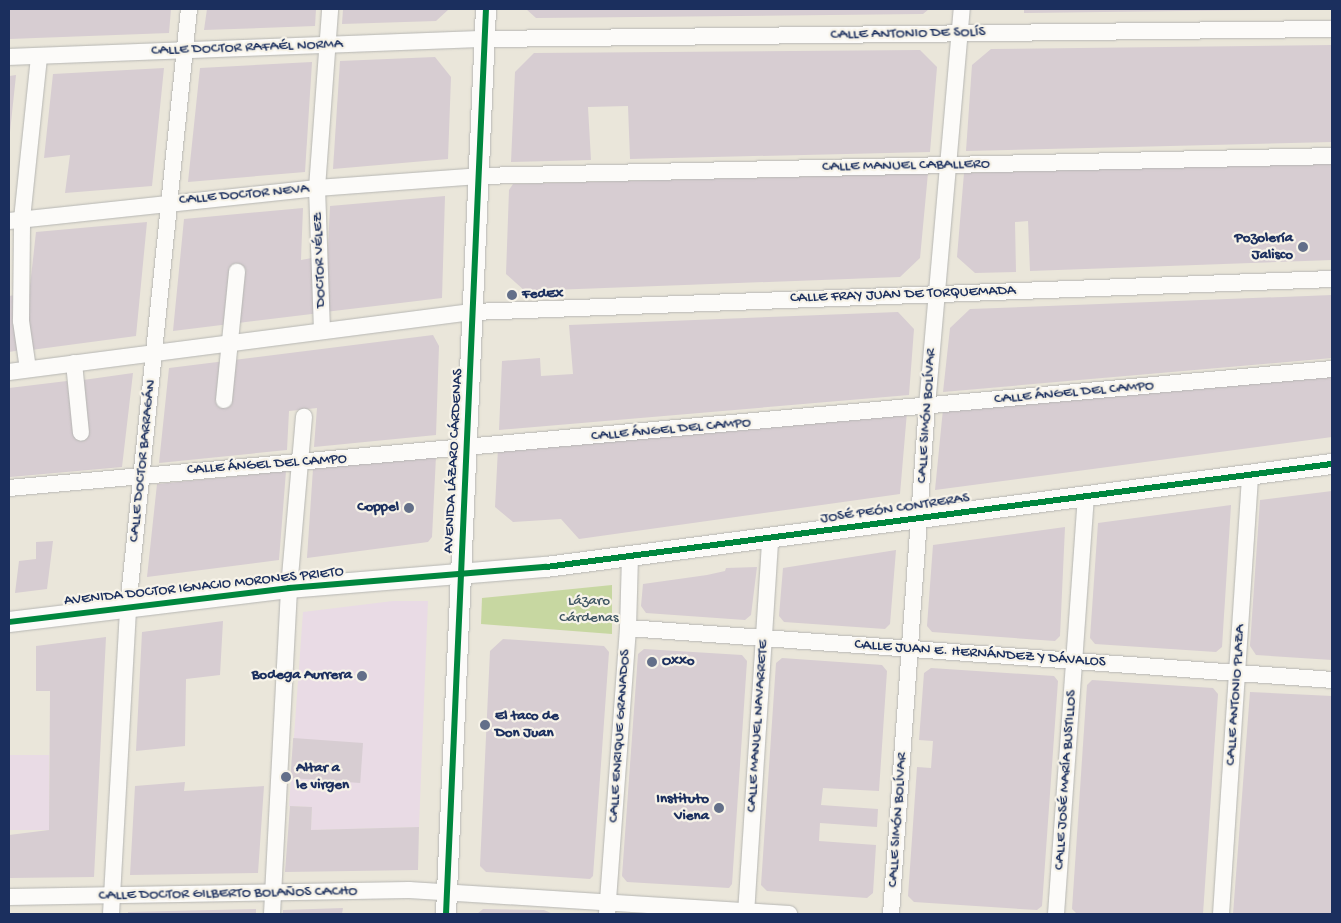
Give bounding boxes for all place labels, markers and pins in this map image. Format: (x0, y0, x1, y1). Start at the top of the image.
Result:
place label: Pozolería Jalisco (1235, 229, 1293, 264)
marker: Pozolería Jalisco (1297, 241, 1309, 253)
place label: FedEx (522, 286, 563, 304)
marker: FedEx (506, 289, 518, 301)
place label: Coppel (357, 499, 399, 517)
marker: Coppel (403, 502, 415, 514)
place label: Oxxo (662, 653, 695, 671)
marker: Oxxo (646, 656, 658, 668)
place label: Bodega Aurrera (252, 667, 352, 685)
marker: Bodega Aurrera (356, 670, 368, 682)
place label: El taco de Don Juan (495, 707, 559, 742)
marker: El taco de Don Juan (479, 719, 491, 731)
place label: Altar a le virgen (296, 759, 349, 794)
marker: Altar a le virgen (280, 771, 292, 783)
place label: Instituto Viena (656, 790, 709, 825)
marker: Instituto Viena (713, 802, 725, 814)

